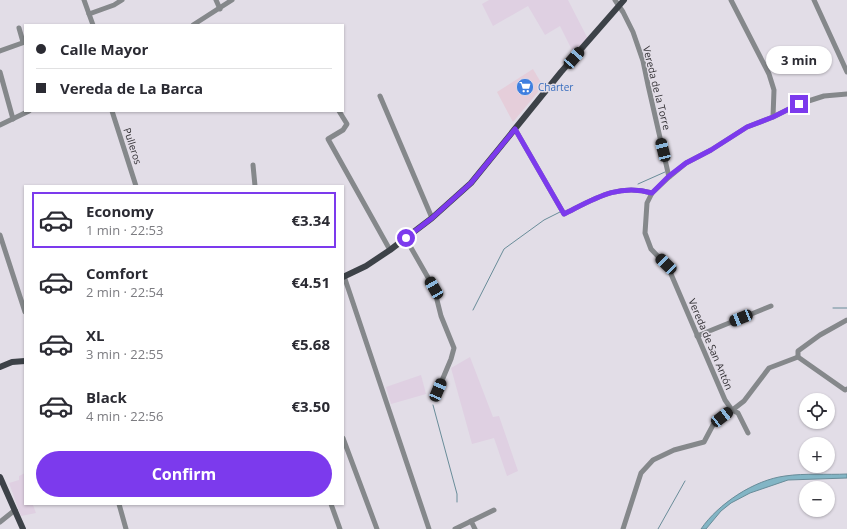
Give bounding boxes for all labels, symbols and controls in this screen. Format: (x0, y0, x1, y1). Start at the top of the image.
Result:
text: Calle Mayor (60, 39, 148, 59)
car (562, 45, 586, 71)
street label: Vereda de la Torre (640, 45, 674, 132)
callout: 3 min (766, 46, 832, 74)
text: 3 min (781, 51, 817, 69)
supermarket icon: Charter (515, 77, 535, 97)
text: Vereda de La Barca (60, 78, 203, 98)
place label: Charter (538, 80, 573, 94)
route end (790, 95, 808, 113)
street label: Pulleros (121, 126, 146, 166)
car (654, 137, 672, 163)
text: Economy (86, 201, 154, 221)
icon: car (38, 202, 74, 238)
text: €3.34 (291, 210, 330, 230)
text: 1 min · 22:53 (86, 221, 163, 239)
route start (397, 229, 415, 247)
car (653, 251, 679, 277)
text: Comfort (86, 263, 148, 283)
icon: car (38, 264, 74, 300)
text: €4.51 (291, 272, 330, 292)
car (423, 275, 445, 301)
text: 2 min · 22:54 (86, 283, 163, 301)
street label: Vereda de San Antón (685, 296, 737, 392)
car (728, 308, 754, 328)
text: XL (86, 325, 104, 345)
icon: car (38, 326, 74, 362)
text: €5.68 (291, 334, 330, 354)
text: 3 min · 22:55 (86, 345, 163, 363)
car (428, 377, 448, 403)
text: Black (86, 387, 127, 407)
icon: car (38, 388, 74, 424)
map controls (799, 393, 835, 517)
button: locate (799, 393, 835, 429)
text: €3.50 (291, 396, 330, 416)
car (709, 405, 735, 429)
text: 4 min · 22:56 (86, 407, 163, 425)
button: + (799, 437, 835, 473)
button: Confirm (36, 451, 332, 497)
button: − (799, 481, 835, 517)

